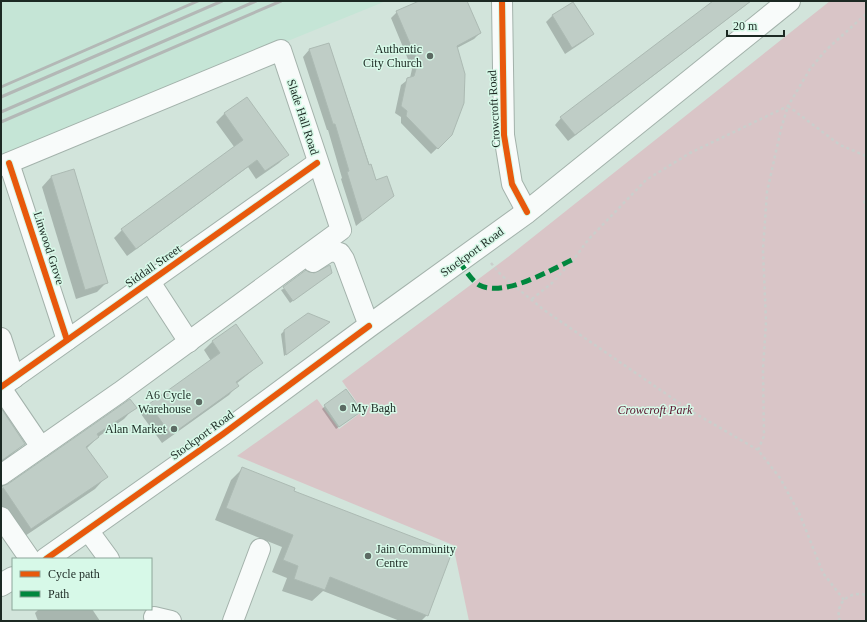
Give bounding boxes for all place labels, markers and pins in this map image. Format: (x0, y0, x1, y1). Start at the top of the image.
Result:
place label: Authentic City Church (363, 42, 422, 70)
marker: Authentic City Church (425, 51, 435, 61)
place label: A6 Cycle Warehouse (138, 388, 191, 416)
marker: A6 Cycle Warehouse (194, 397, 204, 407)
place label: My Bagh (351, 401, 396, 415)
marker: My Bagh (338, 403, 348, 413)
place label: Alan Market (105, 422, 167, 436)
marker: Alan Market (169, 424, 179, 434)
place label: Jain Community Centre (376, 542, 456, 570)
marker: Jain Community Centre (363, 551, 373, 561)

